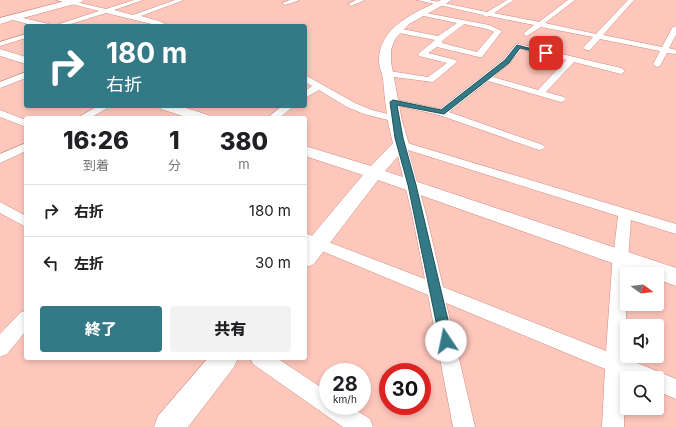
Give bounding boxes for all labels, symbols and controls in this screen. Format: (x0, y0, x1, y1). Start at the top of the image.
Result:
text: 180 m (106, 36, 187, 70)
pin (529, 36, 563, 70)
icon: right (40, 40, 92, 92)
icon: arrive (535, 42, 557, 64)
text: 右折 (106, 74, 142, 95)
text: 16:26 (63, 126, 129, 155)
text: 1 (169, 126, 180, 155)
text: 380 (220, 127, 268, 156)
text: m (238, 156, 250, 172)
text: 到着 (83, 157, 109, 173)
text: 分 (168, 157, 181, 173)
icon: right (40, 200, 62, 222)
text: 180 m (249, 201, 291, 220)
text: 右折 (74, 202, 104, 221)
icon: left (40, 252, 62, 274)
text: 30 m (255, 253, 291, 272)
text: 左折 (74, 254, 104, 273)
north arrow (620, 267, 664, 311)
map controls (620, 267, 664, 415)
button: 終了 (40, 306, 162, 352)
button: 共有 (170, 306, 291, 352)
button: sound (620, 319, 664, 363)
position arrow (425, 320, 467, 362)
speed limit sign: 30 (379, 363, 431, 415)
button: search (620, 371, 664, 415)
text: 28 (332, 372, 358, 396)
text: km/h (333, 393, 357, 405)

